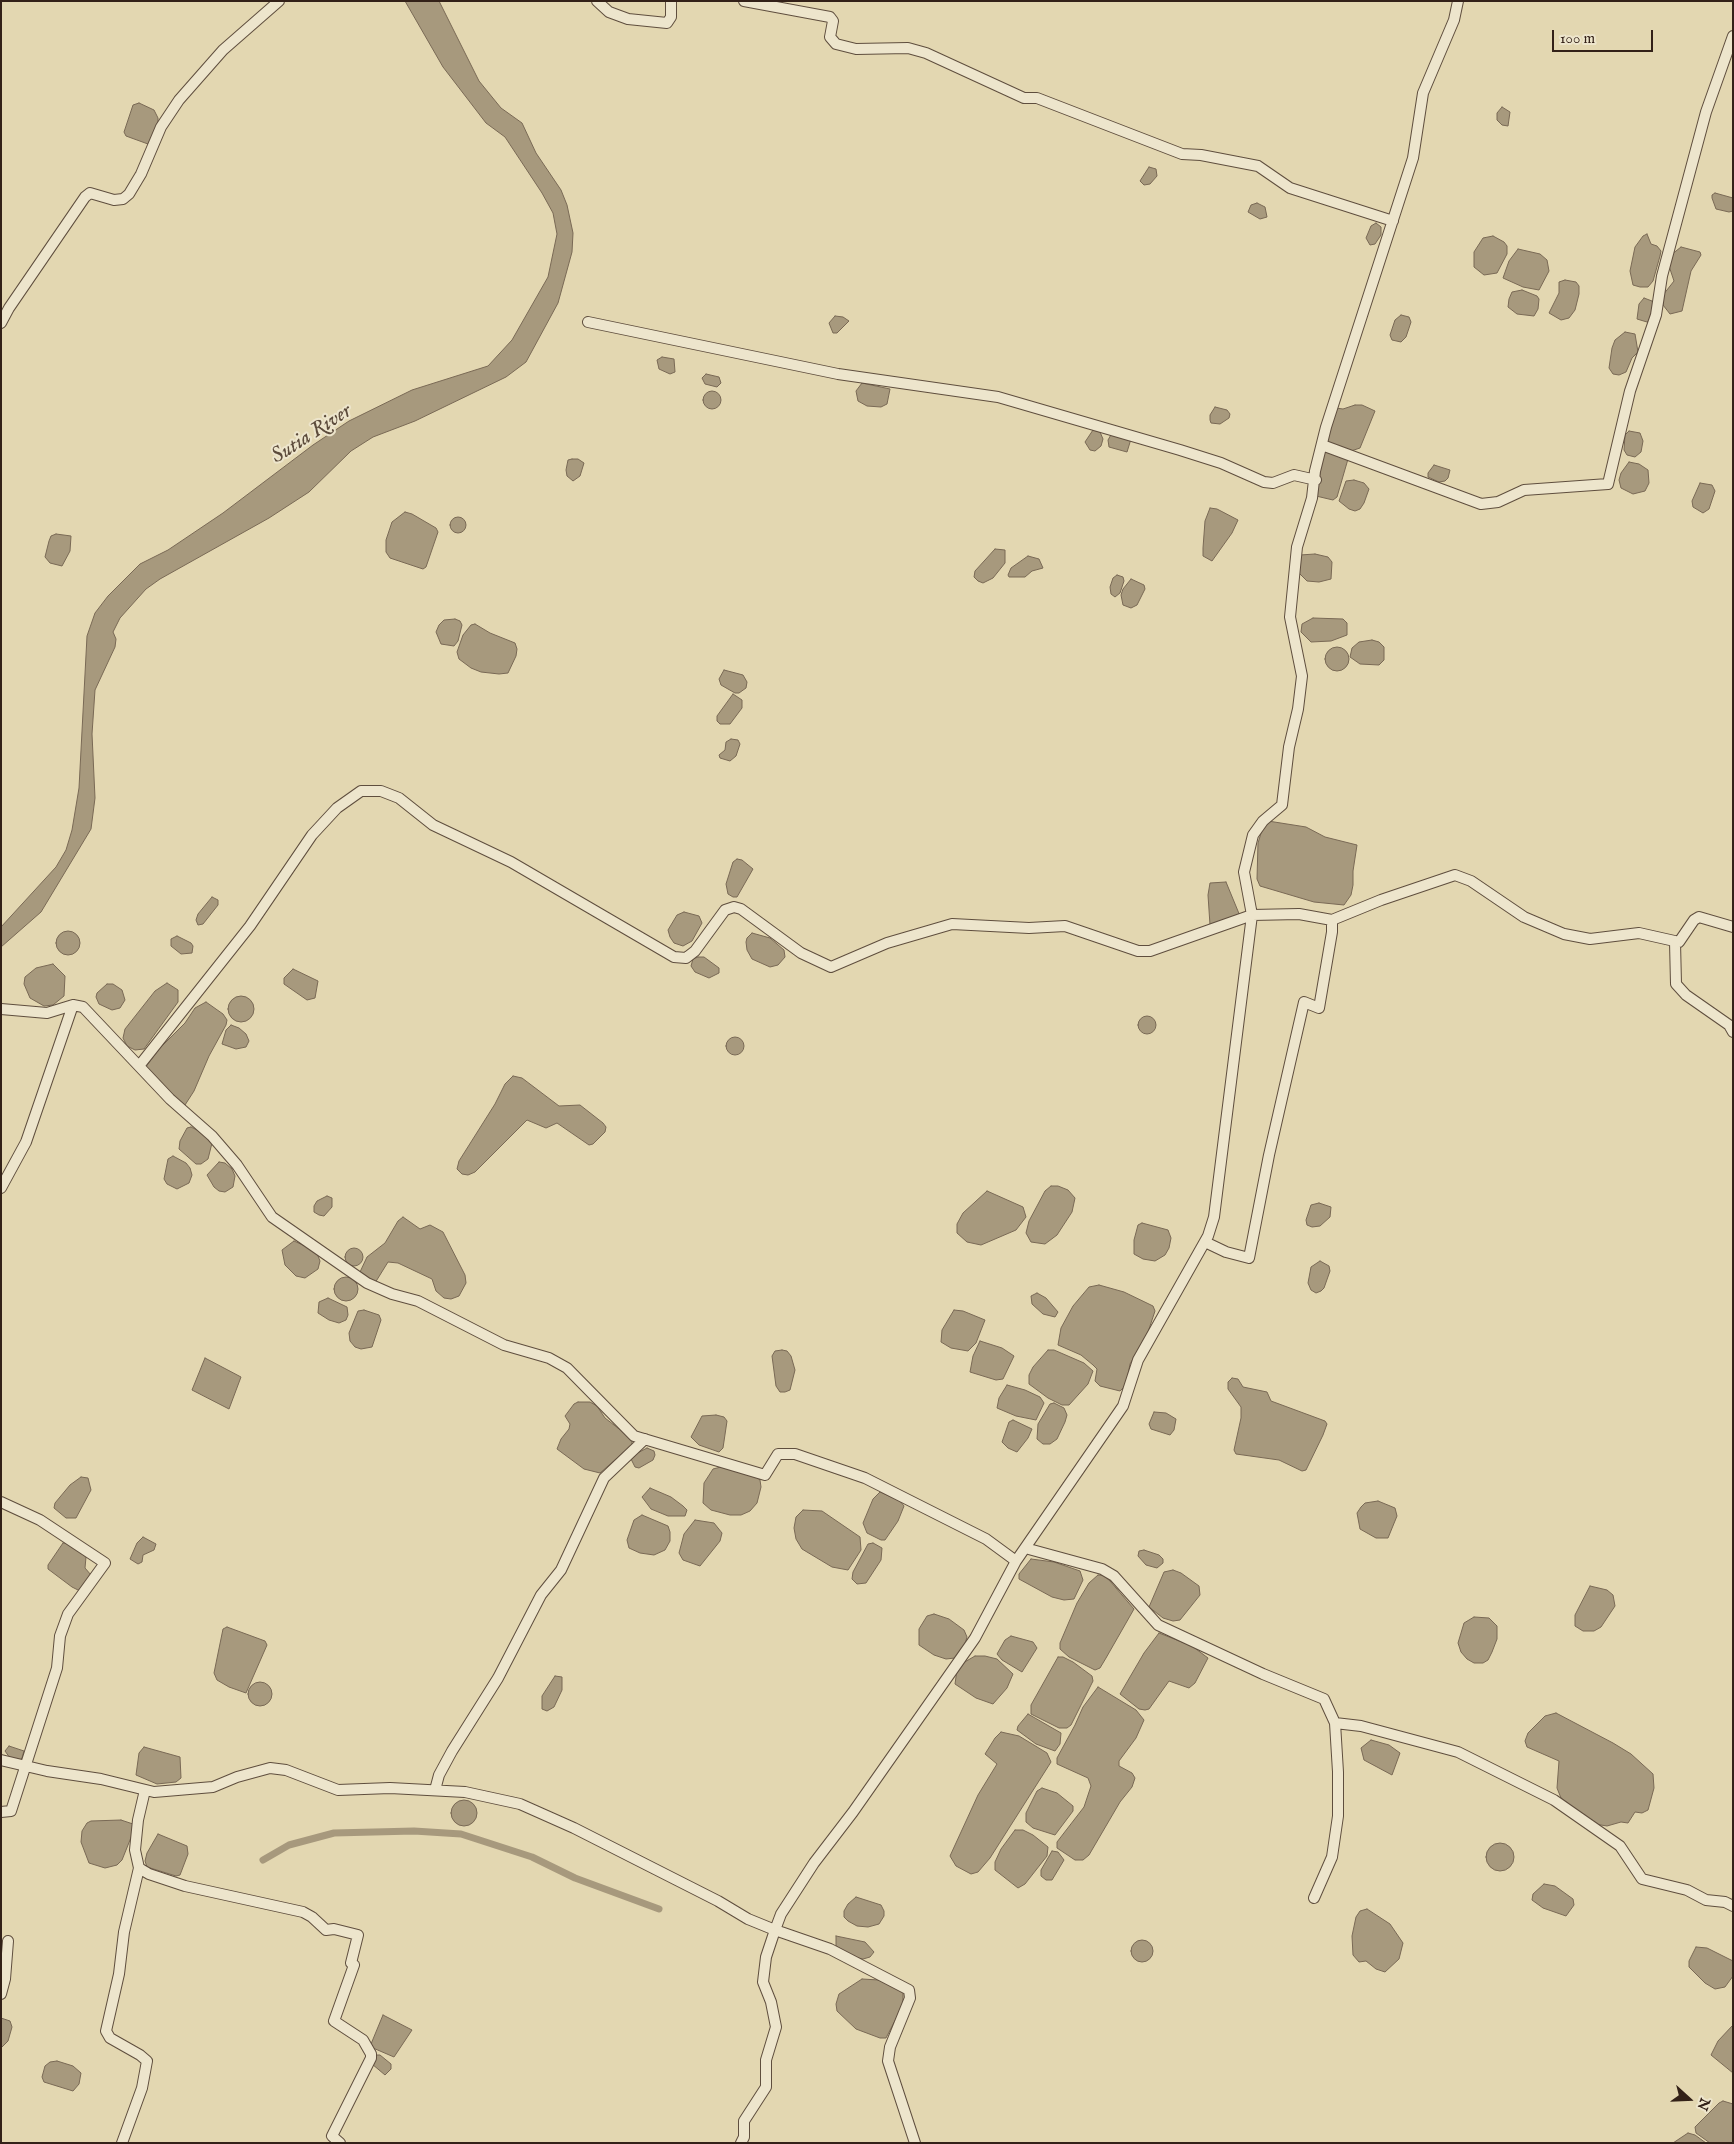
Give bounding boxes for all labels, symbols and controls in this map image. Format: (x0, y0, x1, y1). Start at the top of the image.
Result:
scale bar (1554, 20, 1655, 52)
text: 100 m (1560, 29, 1595, 48)
water label: Sutia River (267, 400, 357, 470)
north arrow (1664, 2074, 1714, 2124)
text: N (1693, 2095, 1714, 2113)

